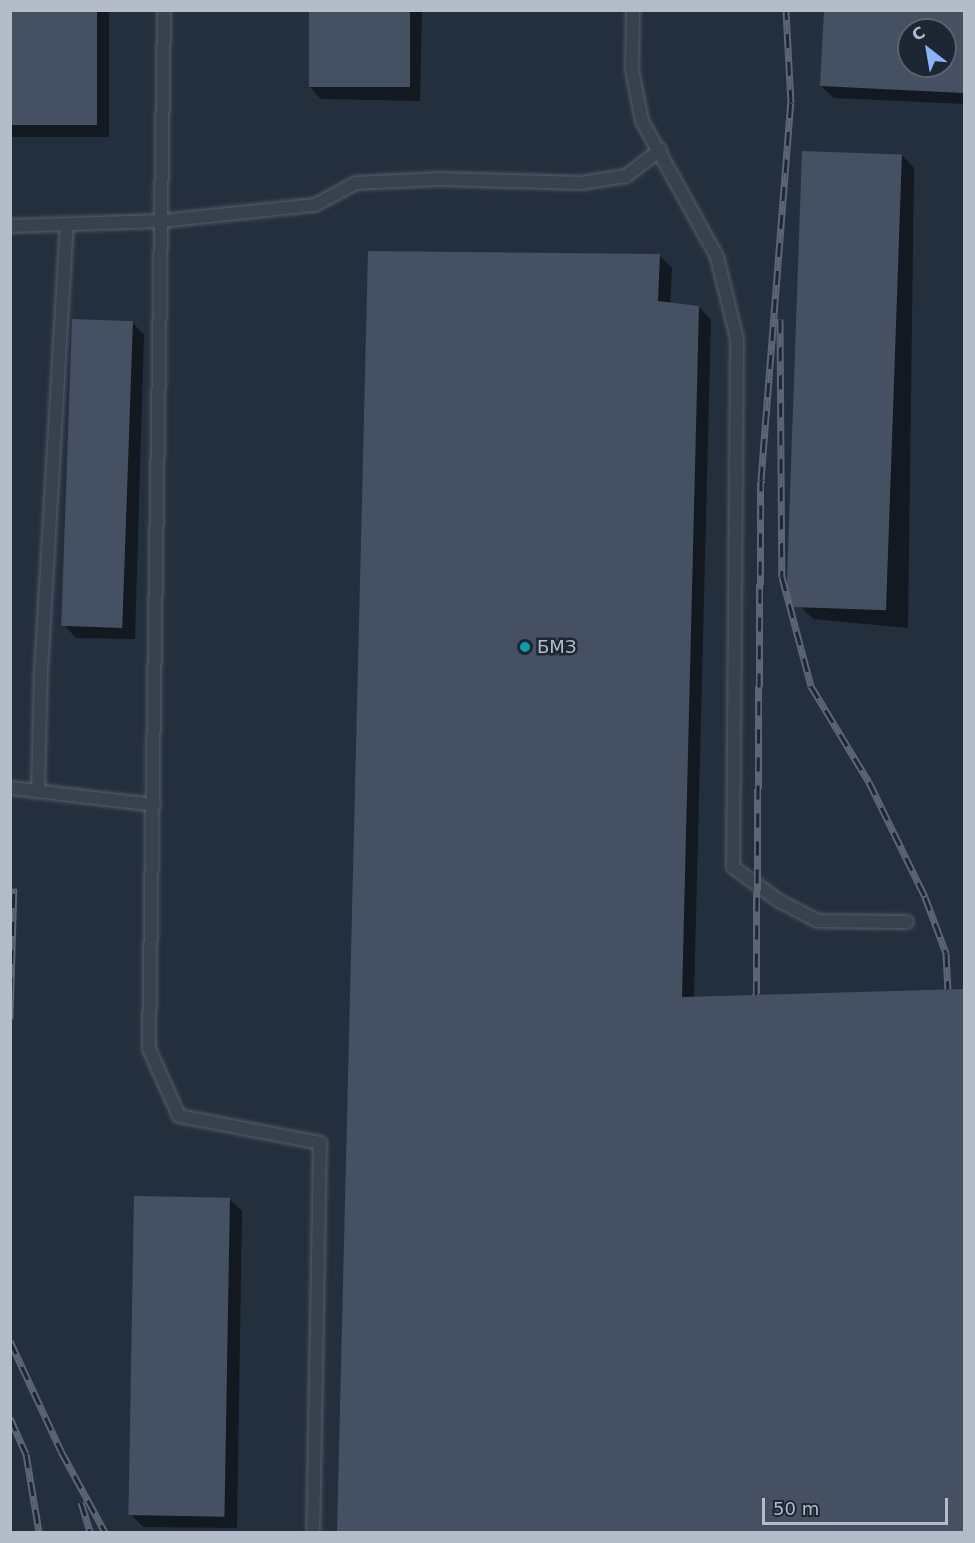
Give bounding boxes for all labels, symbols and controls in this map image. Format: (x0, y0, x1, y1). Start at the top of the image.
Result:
north arrow (897, 18, 957, 78)
text: С (909, 23, 928, 45)
place label: БМЗ (537, 636, 576, 658)
marker: БМЗ (518, 640, 532, 654)
scale bar (765, 1486, 951, 1524)
text: 50 m (773, 1498, 819, 1519)

